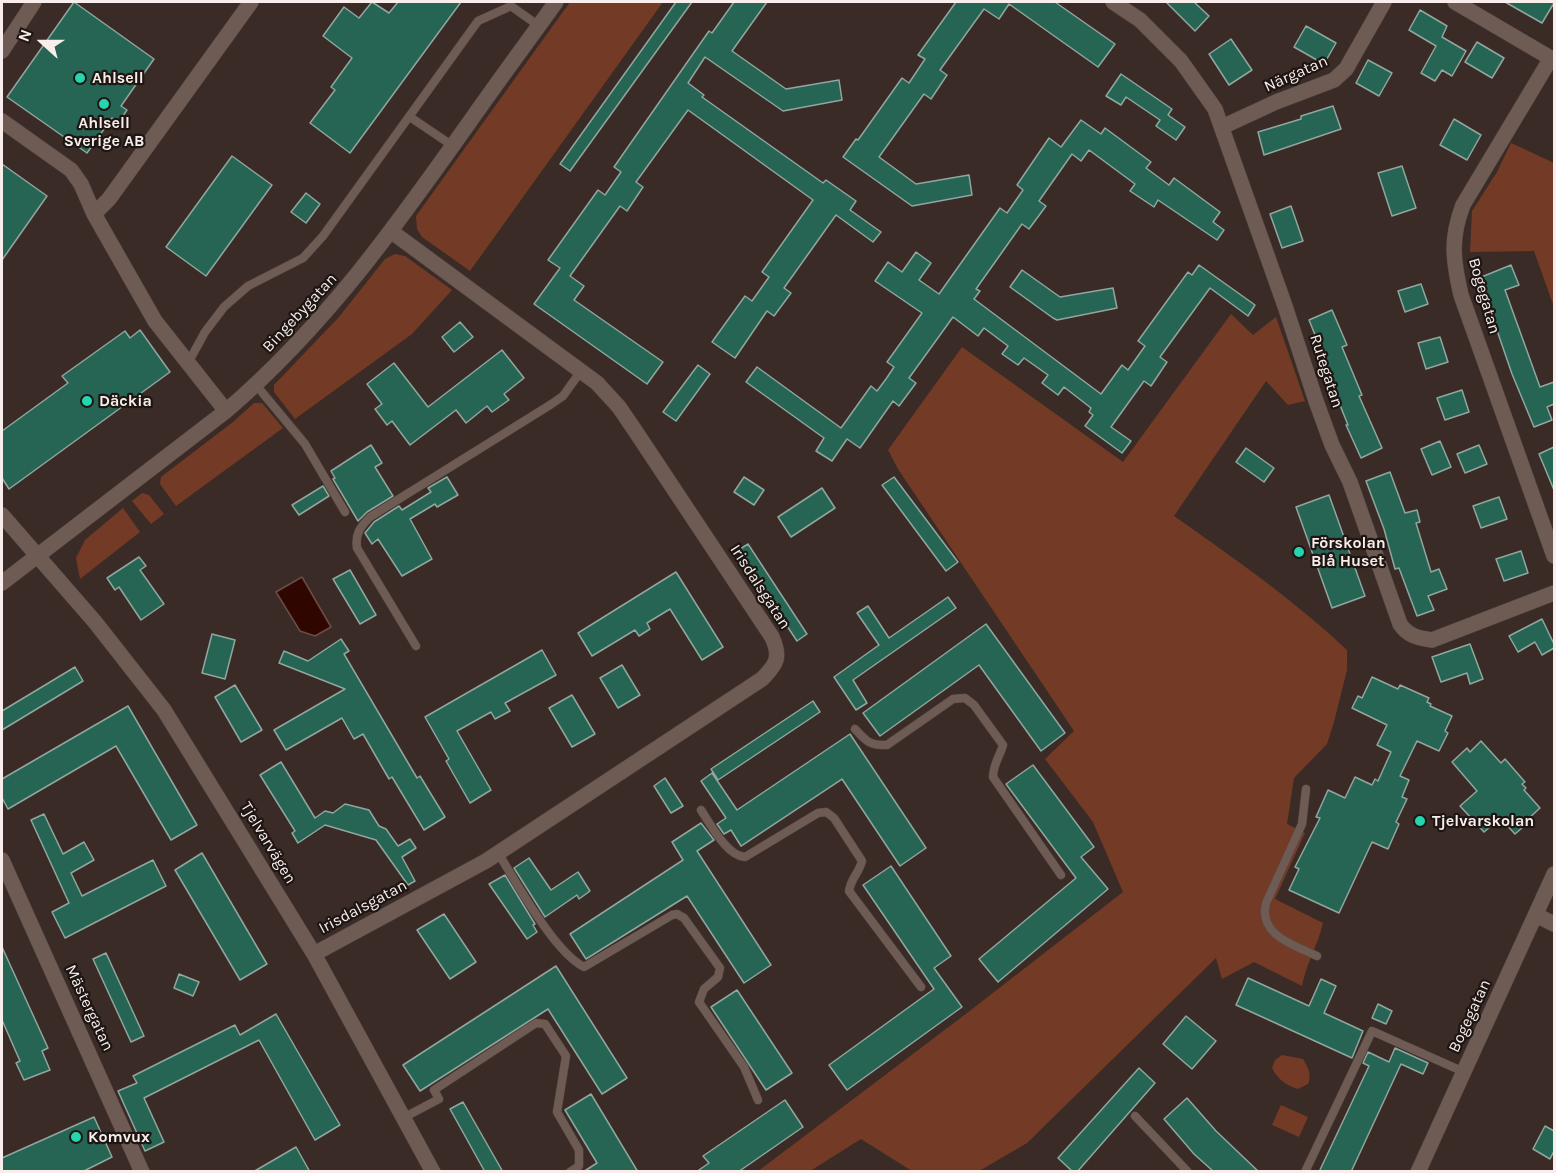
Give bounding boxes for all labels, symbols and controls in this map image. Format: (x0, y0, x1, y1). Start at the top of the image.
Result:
north arrow (12, 12, 72, 72)
text: N (14, 27, 36, 44)
street label: Närgatan (1261, 51, 1331, 97)
place label: Ahlsell (92, 68, 144, 88)
marker: Ahlsell (73, 71, 87, 85)
marker: Ahlsell Sverige AB (97, 97, 111, 111)
place label: Ahlsell Sverige AB (64, 113, 144, 151)
street label: Bogegatan (1464, 256, 1504, 336)
street label: Bingebygatan (259, 270, 341, 356)
street label: Rutegatan (1305, 332, 1347, 410)
place label: Däckia (99, 391, 152, 411)
marker: Däckia (80, 394, 94, 408)
place label: Förskolan Blå Huset (1311, 533, 1386, 571)
street label: Irisdalsgatan (726, 541, 794, 633)
marker: Förskolan Blå Huset (1292, 545, 1306, 559)
street label: Tjelvarvägen (236, 799, 300, 887)
place label: Tjelvarskolan (1432, 811, 1534, 831)
marker: Tjelvarskolan (1413, 814, 1427, 828)
street label: Irisdalsgatan (316, 876, 410, 938)
street label: Mästergatan (61, 962, 117, 1054)
street label: Bogegatan (1445, 976, 1495, 1056)
place label: Komvux (88, 1127, 150, 1147)
marker: Komvux (69, 1130, 83, 1144)

